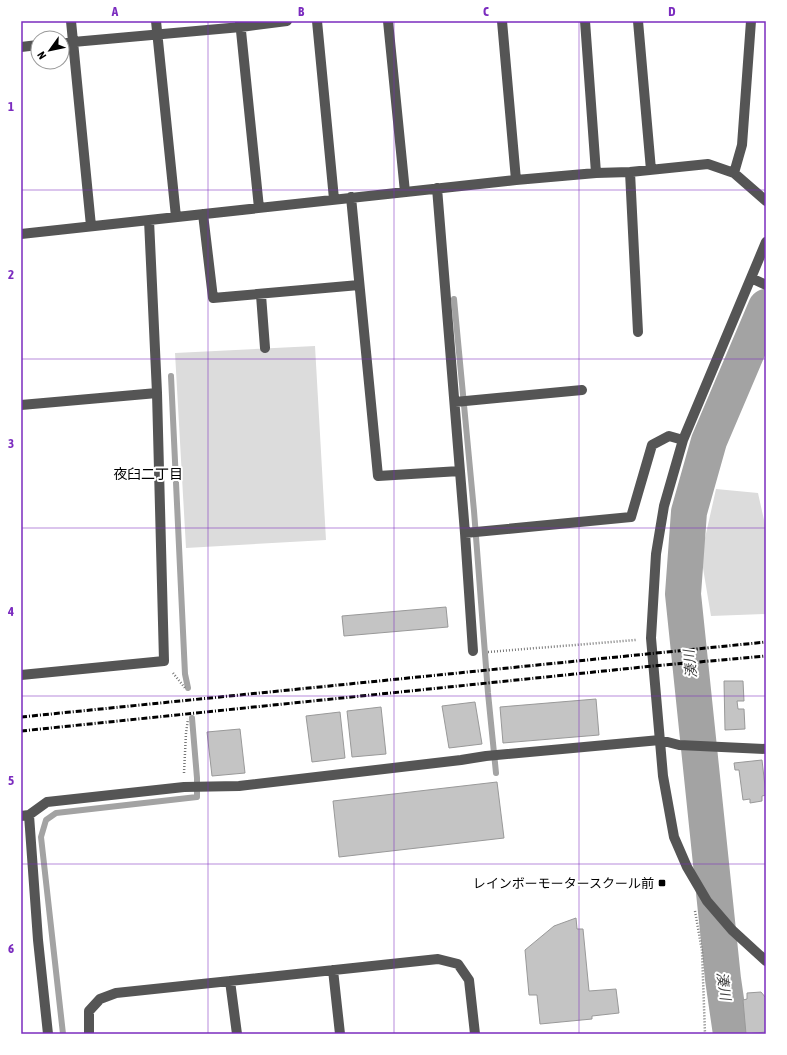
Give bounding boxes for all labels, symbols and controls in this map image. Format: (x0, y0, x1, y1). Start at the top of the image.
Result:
text: A (111, 4, 119, 19)
text: B (298, 4, 305, 19)
text: C (483, 4, 489, 19)
text: D (668, 4, 676, 19)
north arrow (30, 30, 70, 70)
text: N (35, 49, 48, 61)
text: 1 (8, 99, 14, 114)
text: 2 (8, 267, 14, 282)
text: 3 (8, 436, 14, 451)
district label: 夜臼二丁目 (113, 466, 183, 482)
text: 4 (7, 604, 14, 619)
water label: 湊川 (680, 647, 699, 679)
text: 5 (8, 773, 14, 788)
place label: レインボーモータースクール前 (473, 876, 654, 891)
marker: レインボーモータースクール前 (657, 878, 667, 888)
text: 6 (8, 941, 14, 956)
water label: 湊川 (714, 971, 734, 1003)

